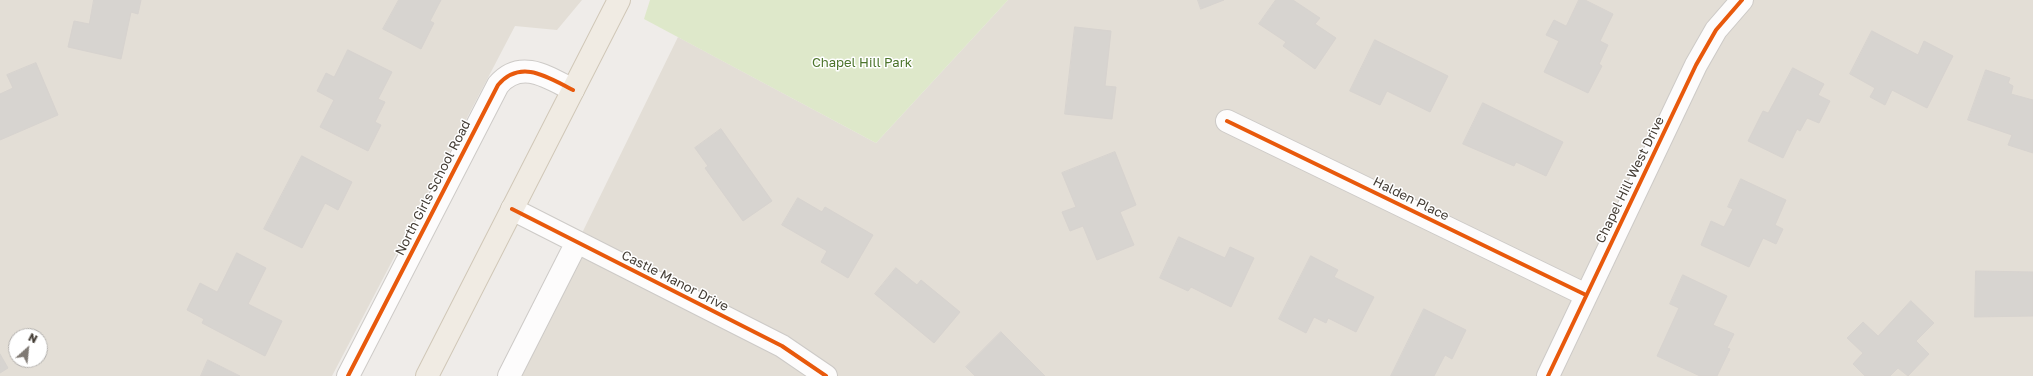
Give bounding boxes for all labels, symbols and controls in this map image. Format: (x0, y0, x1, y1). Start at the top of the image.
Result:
park label: Chapel Hill Park (812, 55, 912, 71)
street label: Chapel Hill West Drive (1592, 114, 1668, 246)
street label: North Girls School Road (392, 118, 474, 258)
street label: Halden Place (1370, 174, 1452, 224)
street label: Castle Manor Drive (619, 247, 731, 315)
north arrow (8, 328, 48, 368)
text: N (27, 330, 40, 345)

